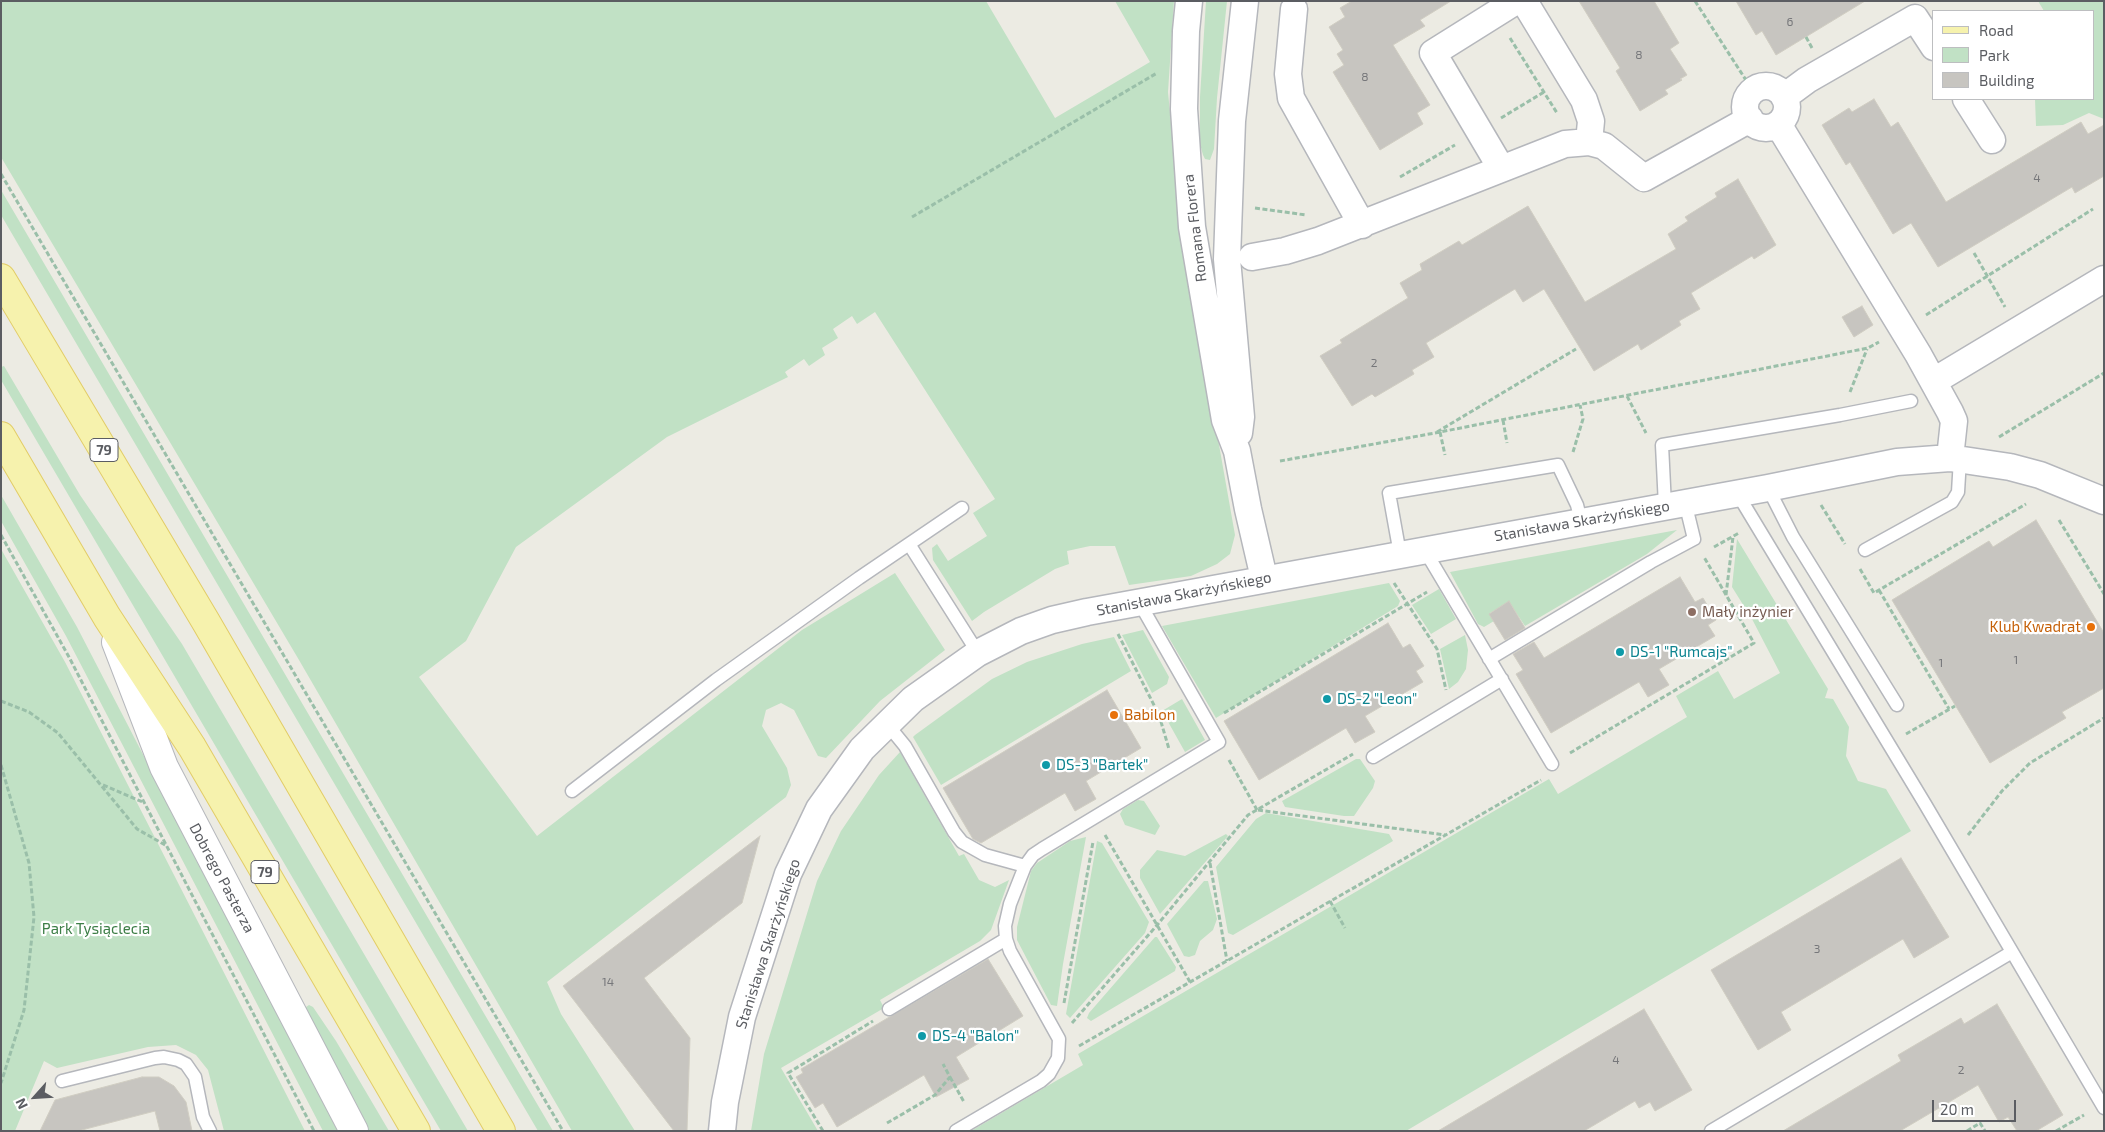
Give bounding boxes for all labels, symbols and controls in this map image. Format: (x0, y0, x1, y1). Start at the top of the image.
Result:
legend (1932, 10, 2095, 100)
house number: 6 (1787, 15, 1793, 29)
text: Road (1979, 21, 2014, 39)
text: Park (1979, 46, 2010, 64)
house number: 8 (1635, 48, 1643, 62)
house number: 8 (1361, 70, 1369, 84)
text: Building (1979, 71, 2034, 89)
house number: 4 (2033, 171, 2041, 185)
street label: Romana Florera (1179, 173, 1211, 283)
house number: 2 (1371, 356, 1377, 370)
road number: 79 (90, 438, 118, 462)
street label: Stanisława Skarżyńskiego (1493, 497, 1671, 545)
street label: Stanisława Skarżyńskiego (1095, 568, 1273, 620)
place label: Mały inżynier (1702, 603, 1794, 621)
marker: Mały inżynier (1686, 606, 1698, 618)
place label: Klub Kwadrat (1990, 618, 2081, 636)
marker: Klub Kwadrat (2085, 621, 2097, 633)
place label: DS-1 "Rumcajs" (1630, 643, 1732, 661)
marker: DS-1 "Rumcajs" (1614, 646, 1626, 658)
house number: 1 (2014, 653, 2018, 667)
house number: 1 (1939, 656, 1943, 670)
place label: DS-2 "Leon" (1337, 690, 1417, 708)
marker: DS-2 "Leon" (1321, 693, 1333, 705)
place label: Babilon (1124, 706, 1175, 724)
marker: Babilon (1108, 709, 1120, 721)
place label: DS-3 "Bartek" (1056, 756, 1148, 774)
marker: DS-3 "Bartek" (1040, 759, 1052, 771)
street label: Dobrego Pasterza (186, 820, 258, 936)
street label: Stanisława Skarżyńskiego (732, 857, 804, 1031)
road number: 79 (251, 860, 279, 884)
park label: Park Tysiąclecia (42, 920, 150, 938)
house number: 3 (1814, 942, 1820, 956)
house number: 14 (602, 975, 614, 989)
place label: DS-4 "Balon" (932, 1027, 1019, 1045)
marker: DS-4 "Balon" (916, 1030, 928, 1042)
house number: 4 (1612, 1053, 1620, 1067)
house number: 2 (1958, 1063, 1964, 1077)
north arrow (10, 1072, 60, 1122)
scale bar (1935, 1090, 2019, 1122)
text: N (11, 1096, 31, 1112)
text: 20 m (1940, 1100, 1974, 1118)

